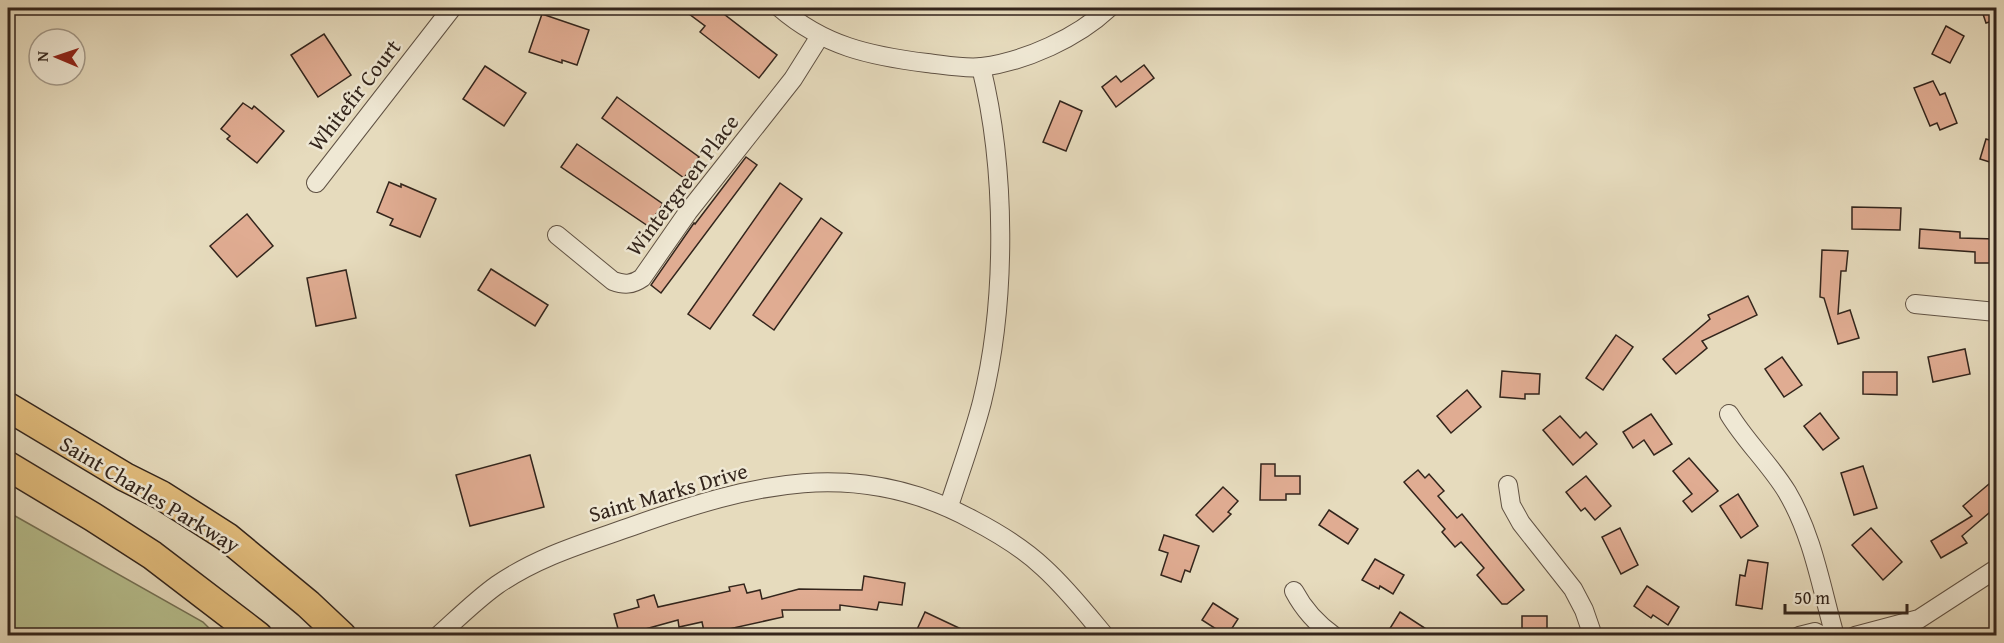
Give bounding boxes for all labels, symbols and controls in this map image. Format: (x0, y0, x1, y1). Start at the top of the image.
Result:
north arrow (27, 27, 87, 87)
street label: Whitefir Court (300, 32, 408, 158)
text: N (30, 50, 54, 62)
street label: Wintergreen Place (618, 107, 746, 263)
street label: Saint Charles Parkway (54, 427, 246, 561)
street label: Saint Marks Drive (585, 454, 751, 530)
scale bar (1785, 577, 1906, 615)
text: 50 m (1794, 584, 1830, 611)

